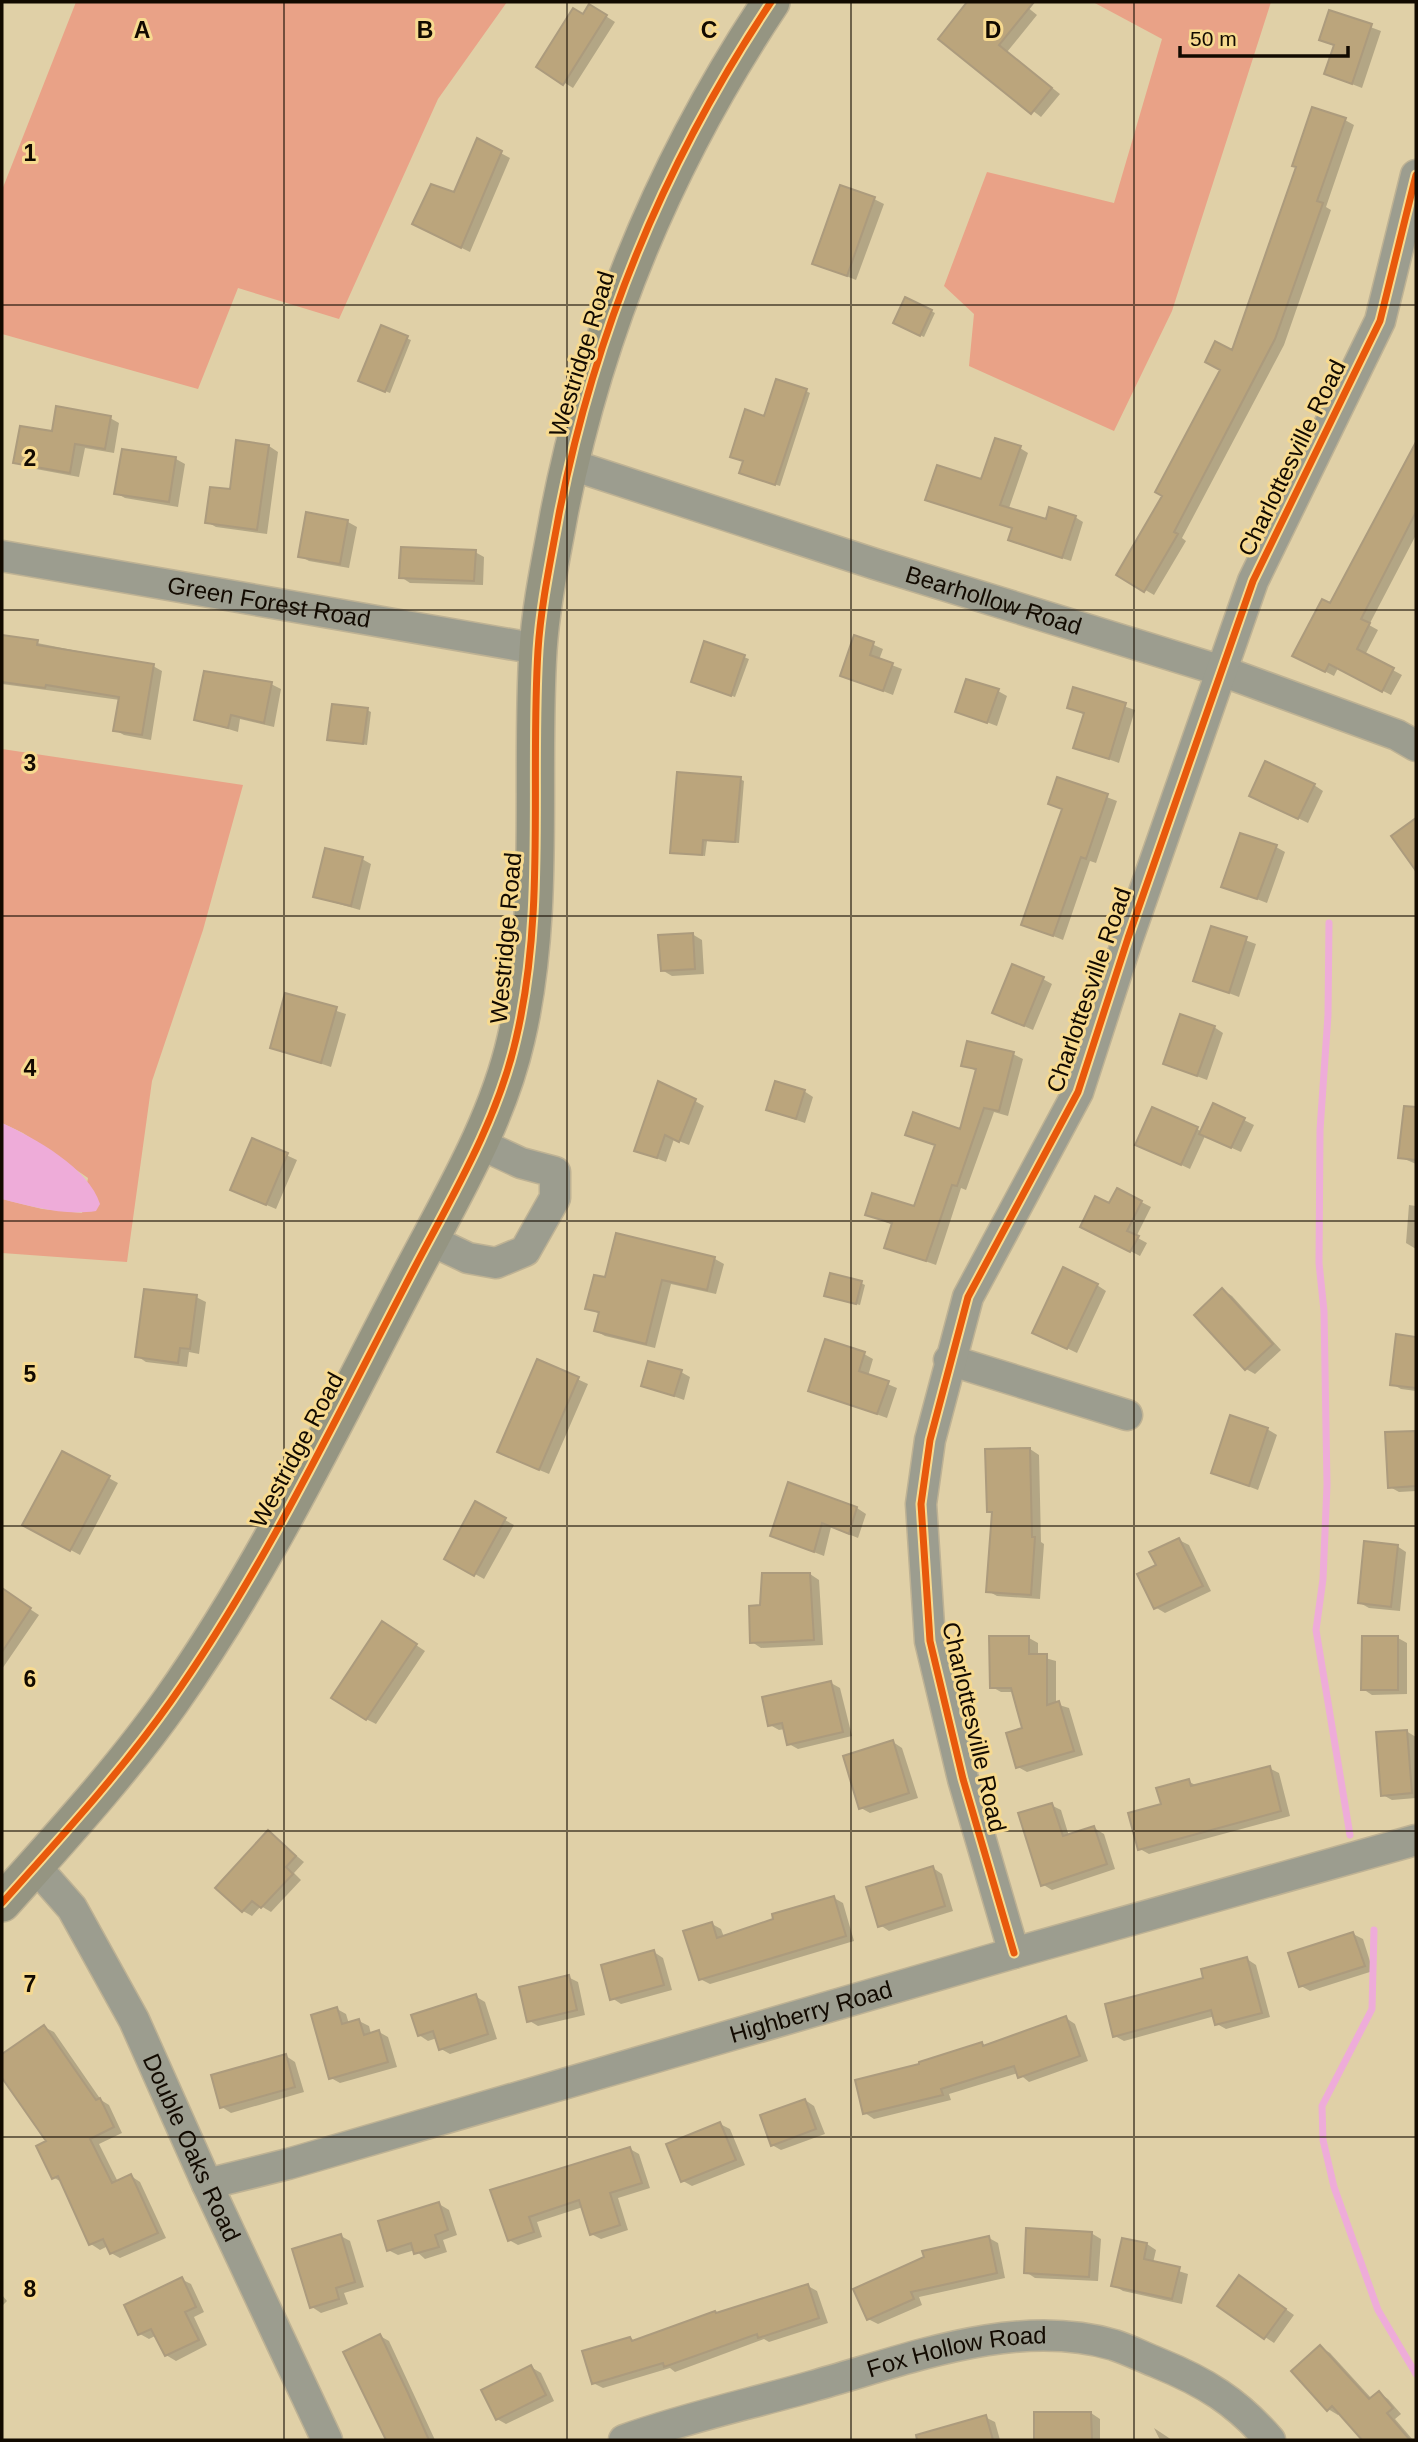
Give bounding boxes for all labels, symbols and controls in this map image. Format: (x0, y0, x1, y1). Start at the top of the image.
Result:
scale bar (1180, 14, 1348, 58)
text: A (134, 17, 150, 43)
text: B (417, 17, 433, 43)
text: C (701, 17, 717, 43)
text: D (985, 17, 1001, 43)
text: 50 m (1190, 27, 1237, 50)
text: 1 (24, 140, 37, 166)
street label: Westridge Road (544, 268, 620, 440)
street label: Charlottesville Road (1232, 355, 1351, 560)
text: 2 (24, 445, 36, 471)
street label: Bearhollow Road (902, 560, 1085, 640)
street label: Green Forest Road (166, 571, 373, 633)
text: 3 (24, 750, 36, 776)
street label: Westridge Road (485, 851, 526, 1025)
street label: Charlottesville Road (1041, 884, 1136, 1096)
text: 4 (24, 1055, 37, 1081)
text: 5 (24, 1361, 37, 1387)
street label: Westridge Road (244, 1368, 349, 1532)
street label: Charlottesville Road (937, 1619, 1012, 1835)
text: 6 (24, 1666, 36, 1692)
text: 7 (24, 1971, 36, 1997)
street label: Highberry Road (726, 1975, 895, 2048)
street label: Double Oaks Road (138, 2050, 246, 2246)
text: 8 (24, 2276, 37, 2302)
street label: Fox Hollow Road (864, 2321, 1047, 2382)

